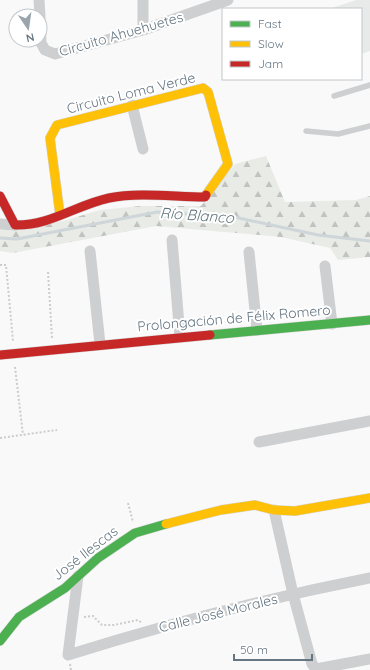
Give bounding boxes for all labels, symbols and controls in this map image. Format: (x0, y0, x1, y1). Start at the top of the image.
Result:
north arrow (8, 8, 48, 48)
street label: Circuito Ahuehuetes (57, 8, 185, 60)
legend (222, 8, 362, 80)
text: Fast (258, 16, 282, 31)
text: N (25, 30, 36, 45)
text: Slow (258, 36, 284, 51)
text: Jam (258, 56, 283, 71)
street label: Circuito Loma Verde (65, 68, 197, 118)
water label: Río Blanco (159, 203, 236, 227)
street label: Prolongación de Félix Romero (137, 301, 331, 335)
street label: José Ilescas (49, 522, 121, 584)
street label: Calle José Morales (157, 590, 279, 636)
scale bar (234, 636, 312, 662)
text: 50 m (240, 642, 268, 657)

